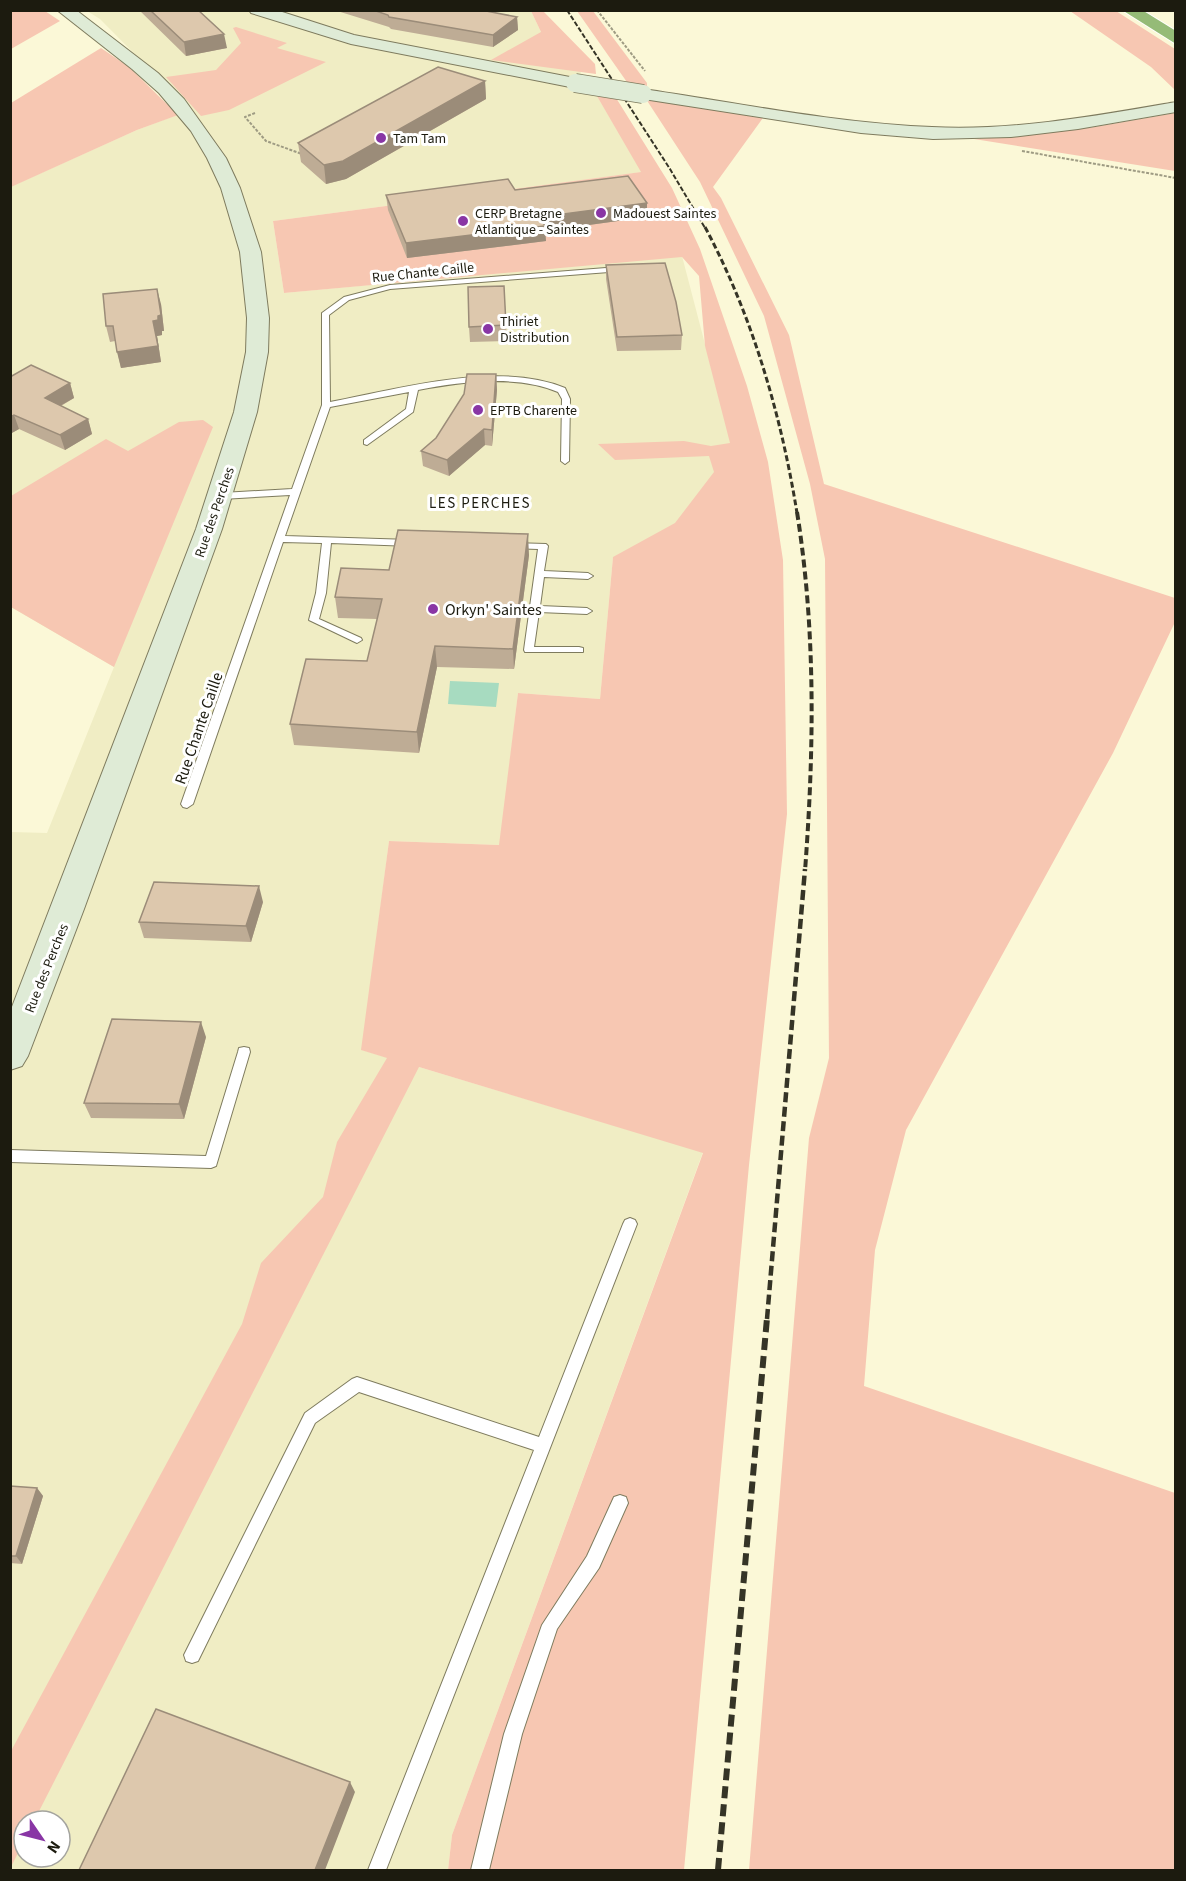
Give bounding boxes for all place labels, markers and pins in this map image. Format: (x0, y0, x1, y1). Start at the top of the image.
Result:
place label: Tam Tam (393, 129, 446, 149)
marker: Tam Tam (374, 131, 388, 145)
place label: CERP Bretagne Atlantique - Saintes (475, 204, 589, 240)
place label: Madouest Saintes (613, 204, 716, 224)
marker: Madouest Saintes (594, 206, 608, 220)
marker: CERP Bretagne Atlantique - Saintes (456, 214, 470, 228)
place label: Thiriet Distribution (500, 312, 569, 348)
marker: Thiriet Distribution (481, 322, 495, 336)
place label: EPTB Charente (490, 401, 577, 421)
marker: EPTB Charente (471, 403, 485, 417)
place label: Orkyn' Saintes (445, 599, 542, 621)
marker: Orkyn' Saintes (426, 602, 440, 616)

